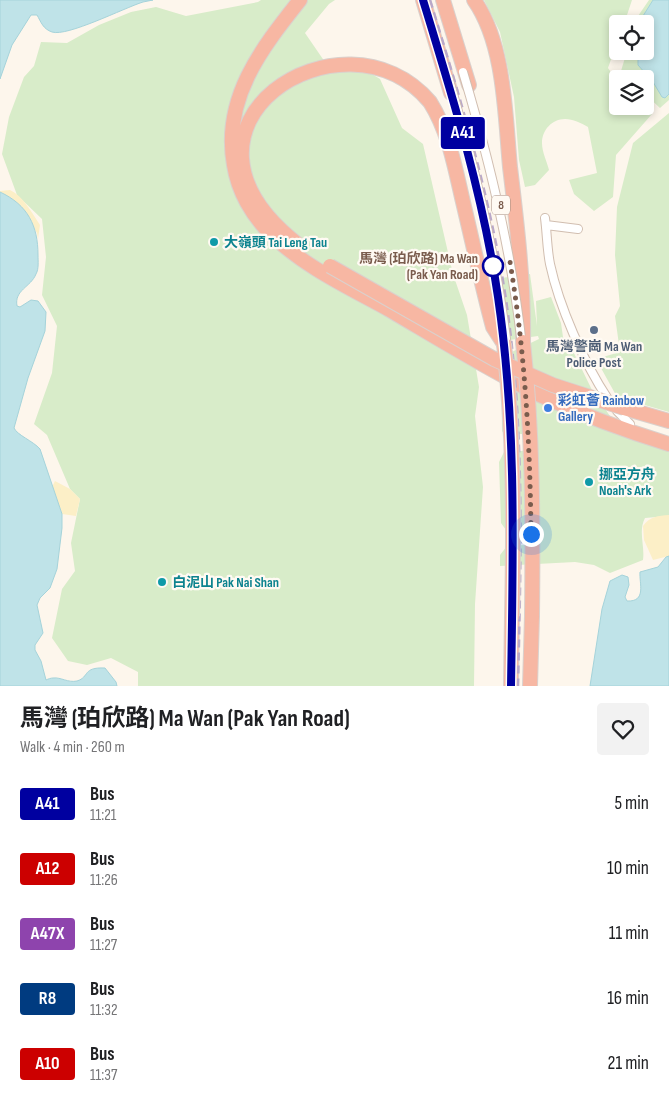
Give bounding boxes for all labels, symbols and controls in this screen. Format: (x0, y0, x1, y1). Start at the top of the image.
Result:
map controls (609, 15, 654, 115)
button: locate (609, 15, 654, 60)
button: layers (609, 70, 654, 115)
line badge: A41 (434, 117, 492, 149)
text: A41 (451, 122, 475, 143)
road number: 8 (492, 196, 510, 214)
place label: 大嶺頭 Tai Leng Tau (224, 234, 327, 251)
marker: 大嶺頭 Tai Leng Tau (208, 236, 220, 248)
place label: 馬灣 (珀欣路) Ma Wan (Pak Yan Road) (359, 250, 478, 283)
marker: 馬灣 (珀欣路) Ma Wan (Pak Yan Road) (482, 255, 504, 277)
marker: 馬灣警崗 Ma Wan Police Post (588, 324, 600, 336)
place label: 馬灣警崗 Ma Wan Police Post (546, 338, 642, 371)
place label: 彩虹薈 Rainbow Gallery (558, 392, 645, 425)
marker: 彩虹薈 Rainbow Gallery (542, 402, 554, 414)
place label: 挪亞方舟 Noah's Ark (599, 466, 655, 499)
marker: 挪亞方舟 Noah's Ark (583, 476, 595, 488)
your location (519, 522, 544, 547)
place label: 白泥山 Pak Nai Shan (172, 574, 279, 591)
marker: 白泥山 Pak Nai Shan (156, 576, 168, 588)
button: heart (597, 703, 649, 755)
text: 馬灣 (珀欣路) Ma Wan (Pak Yan Road) (20, 704, 350, 733)
text: Walk · 4 min · 260 m (20, 738, 125, 757)
text: Bus (90, 783, 115, 806)
text: 5 min (614, 792, 649, 815)
text: A41 (35, 793, 60, 814)
text: 11:21 (90, 806, 116, 825)
text: Bus (90, 848, 115, 871)
text: 10 min (607, 857, 649, 880)
text: A12 (36, 858, 59, 879)
text: 11:26 (90, 871, 118, 890)
text: Bus (90, 913, 115, 936)
text: 11 min (609, 922, 649, 945)
text: A47X (31, 923, 64, 944)
text: 11:27 (90, 936, 117, 955)
text: Bus (90, 978, 115, 1001)
text: 16 min (607, 987, 649, 1010)
text: R8 (39, 988, 56, 1009)
text: 11:32 (90, 1001, 118, 1020)
text: Bus (90, 1043, 115, 1066)
text: 21 min (608, 1052, 649, 1075)
text: A10 (35, 1053, 60, 1074)
text: 11:37 (90, 1066, 117, 1085)

